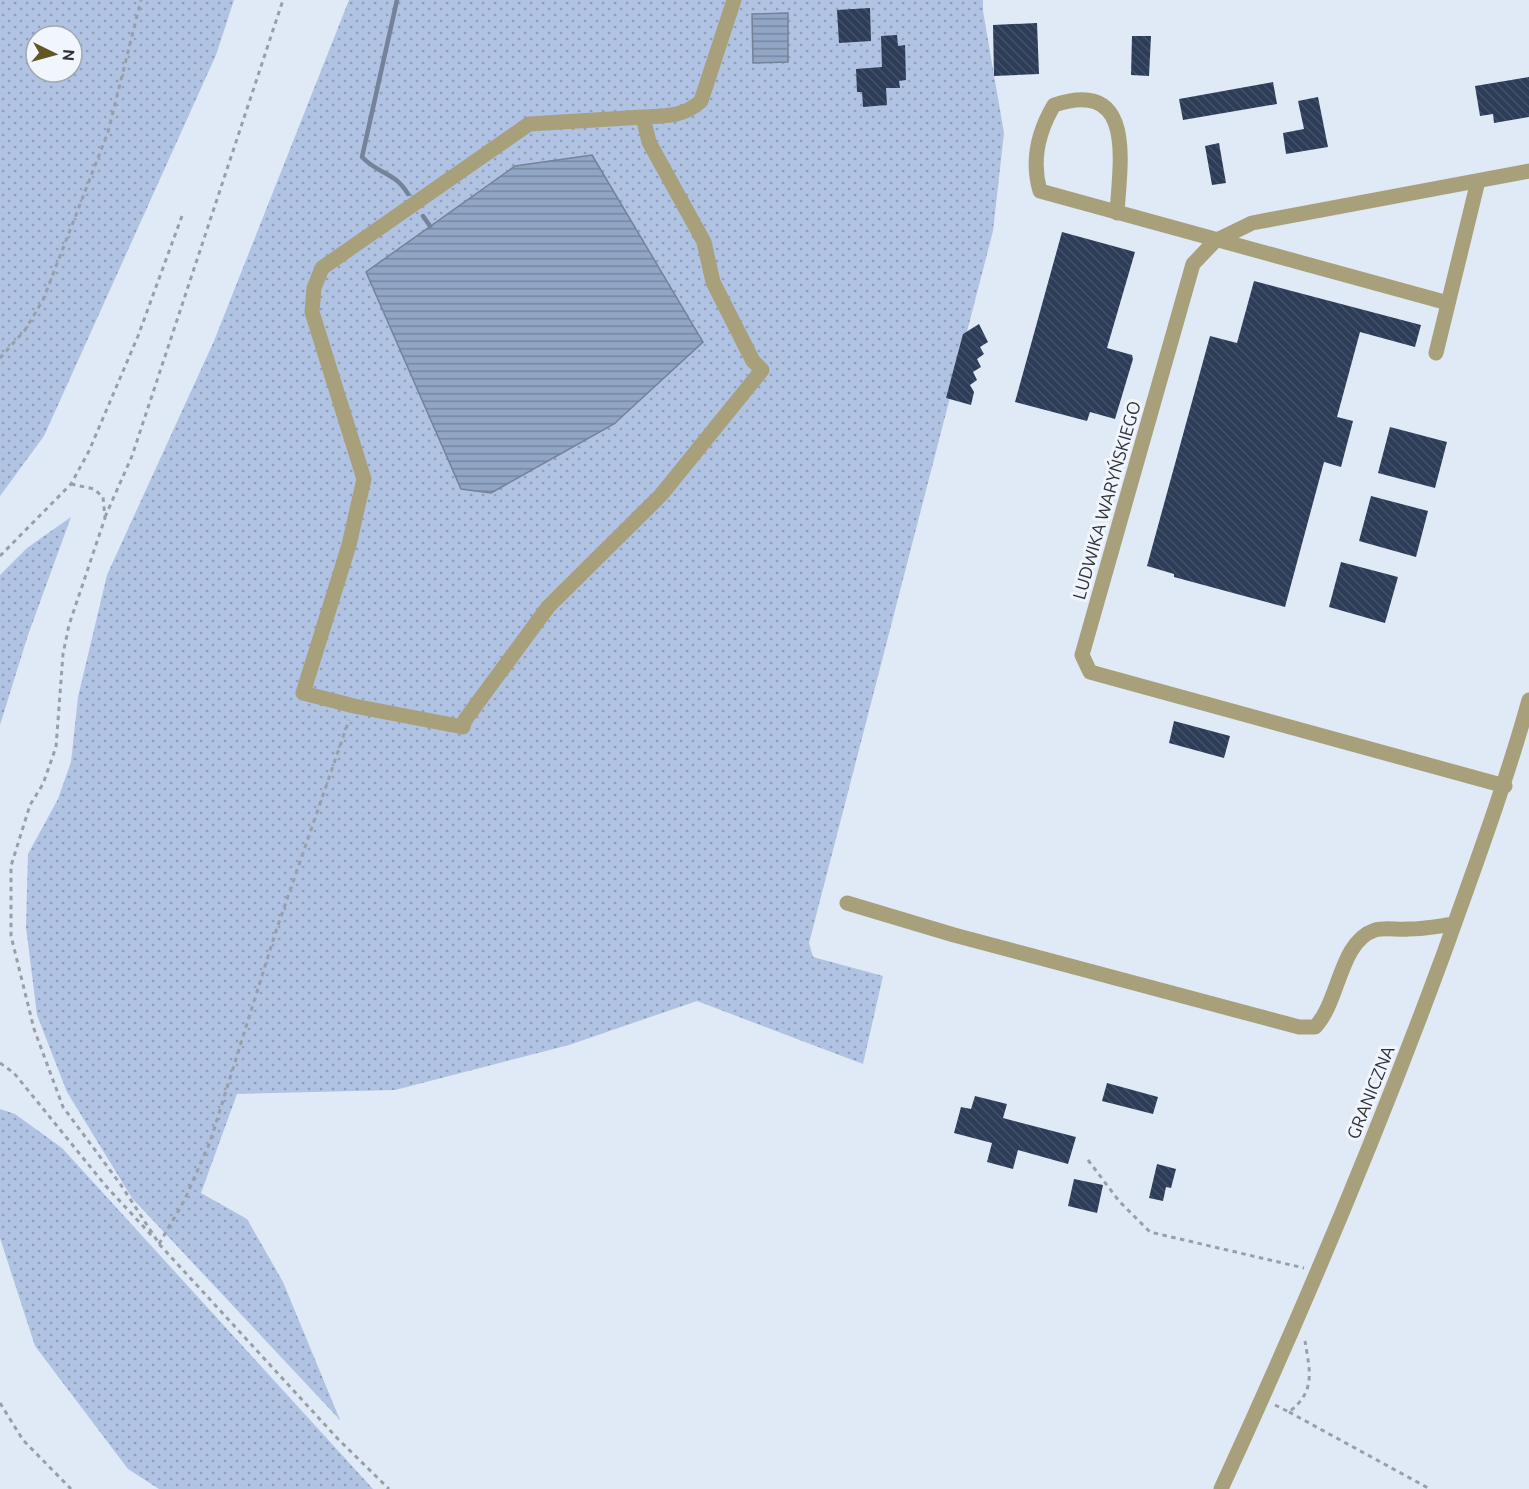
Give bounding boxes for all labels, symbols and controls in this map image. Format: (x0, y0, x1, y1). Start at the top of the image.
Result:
north arrow (24, 24, 84, 84)
text: N (59, 49, 78, 62)
street label: LUDWIKA WARYŃSKIEGO (1067, 398, 1144, 602)
street label: GRANICZNA (1342, 1042, 1398, 1142)

